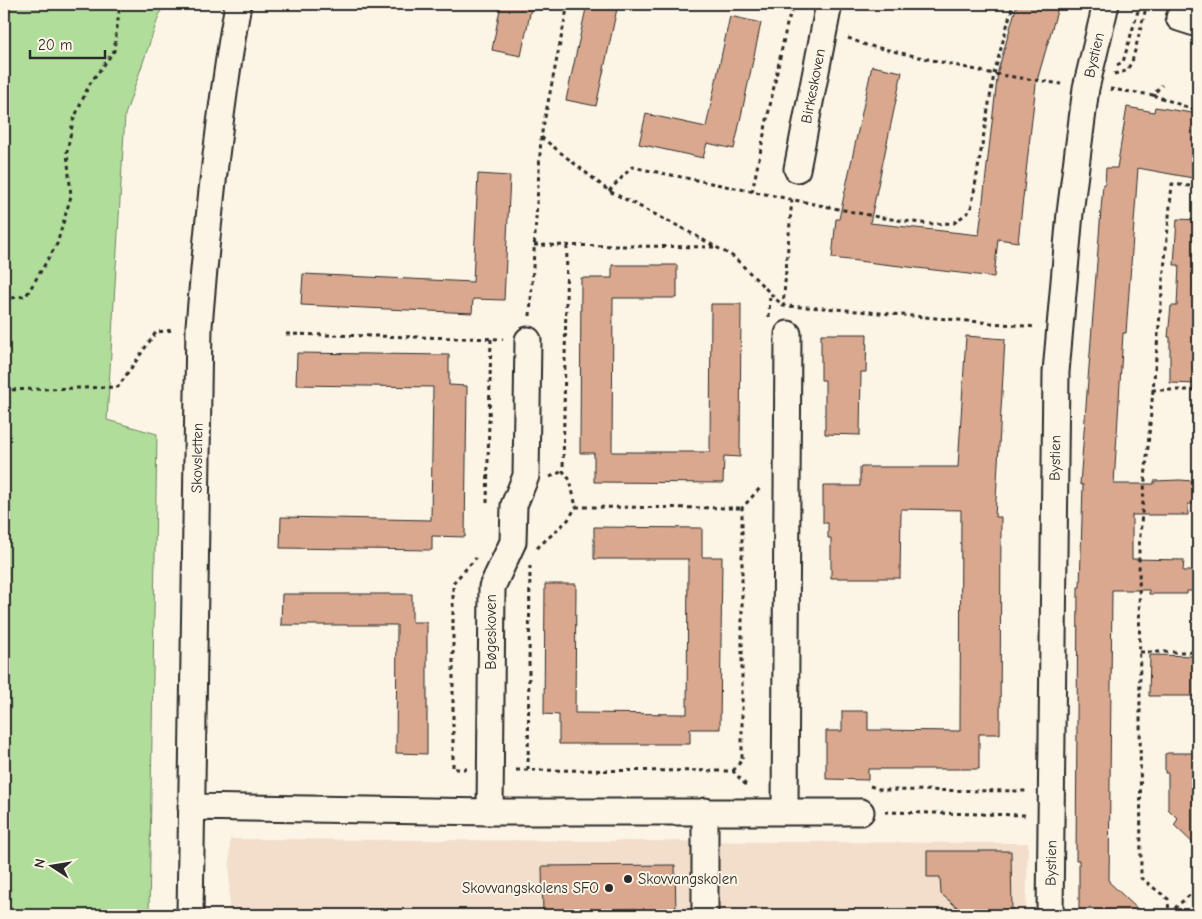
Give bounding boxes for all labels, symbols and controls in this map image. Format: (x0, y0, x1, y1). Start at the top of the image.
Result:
scale bar (30, 28, 105, 60)
street label: Bystien (1080, 31, 1108, 79)
text: 20 m (38, 36, 72, 54)
street label: Birkeskoven (797, 47, 829, 125)
street label: Skovsletten (187, 423, 207, 493)
street label: Bystien (1046, 435, 1064, 481)
street label: Bøgeskoven (482, 594, 500, 670)
street label: Bystien (1042, 840, 1060, 886)
north arrow (28, 842, 78, 892)
text: N (31, 857, 49, 870)
place label: Skovvangskolen (638, 870, 737, 888)
marker: Skovvangskolen (622, 873, 634, 885)
place label: Skovvangskolens SFO (462, 879, 599, 897)
marker: Skovvangskolens SFO (603, 882, 615, 894)

